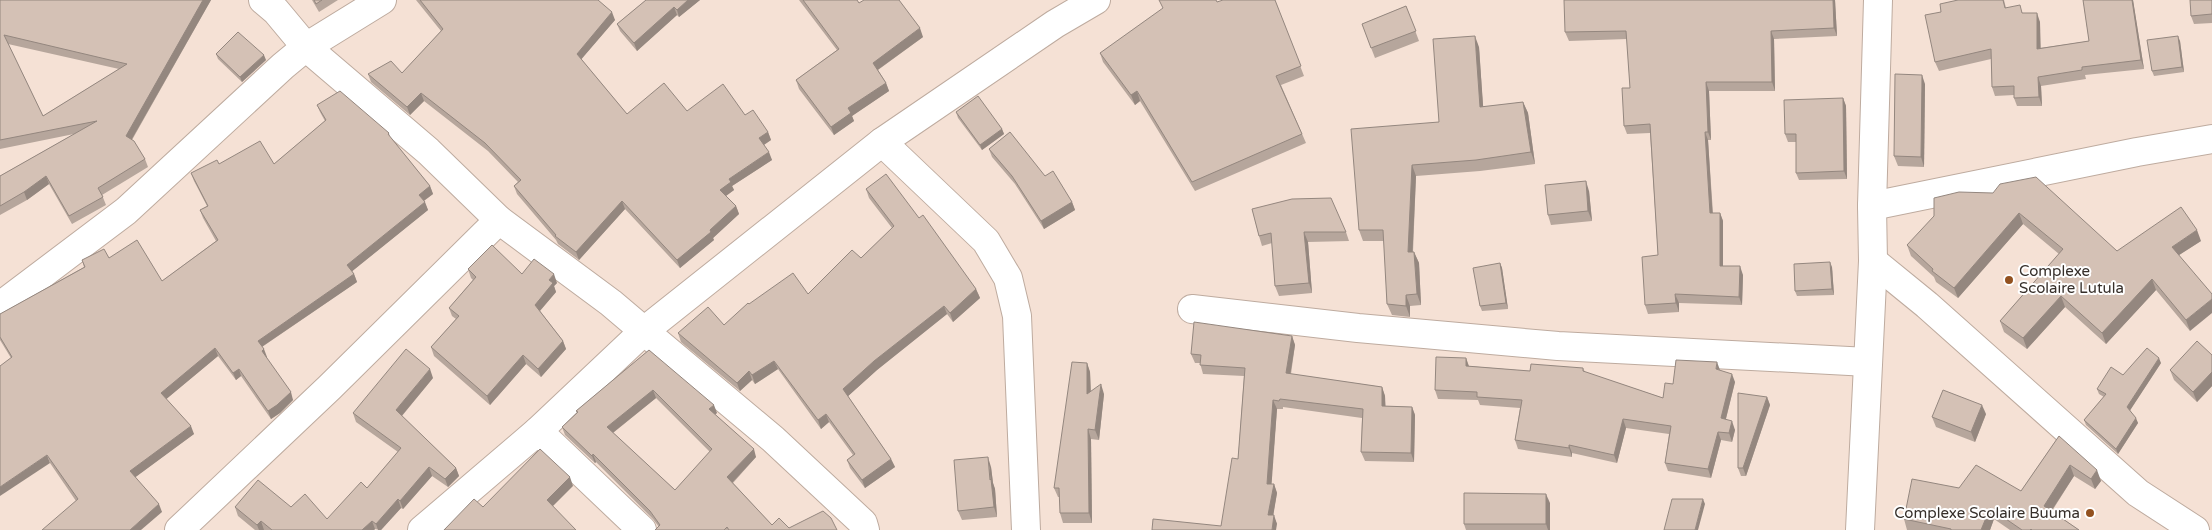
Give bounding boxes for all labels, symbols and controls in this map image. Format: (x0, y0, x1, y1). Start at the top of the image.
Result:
place label: Complexe Scolaire Lutula (2019, 262, 2124, 297)
marker: Complexe Scolaire Lutula (2003, 274, 2015, 286)
place label: Complexe Scolaire Buuma (1894, 504, 2080, 522)
marker: Complexe Scolaire Buuma (2084, 507, 2096, 519)

